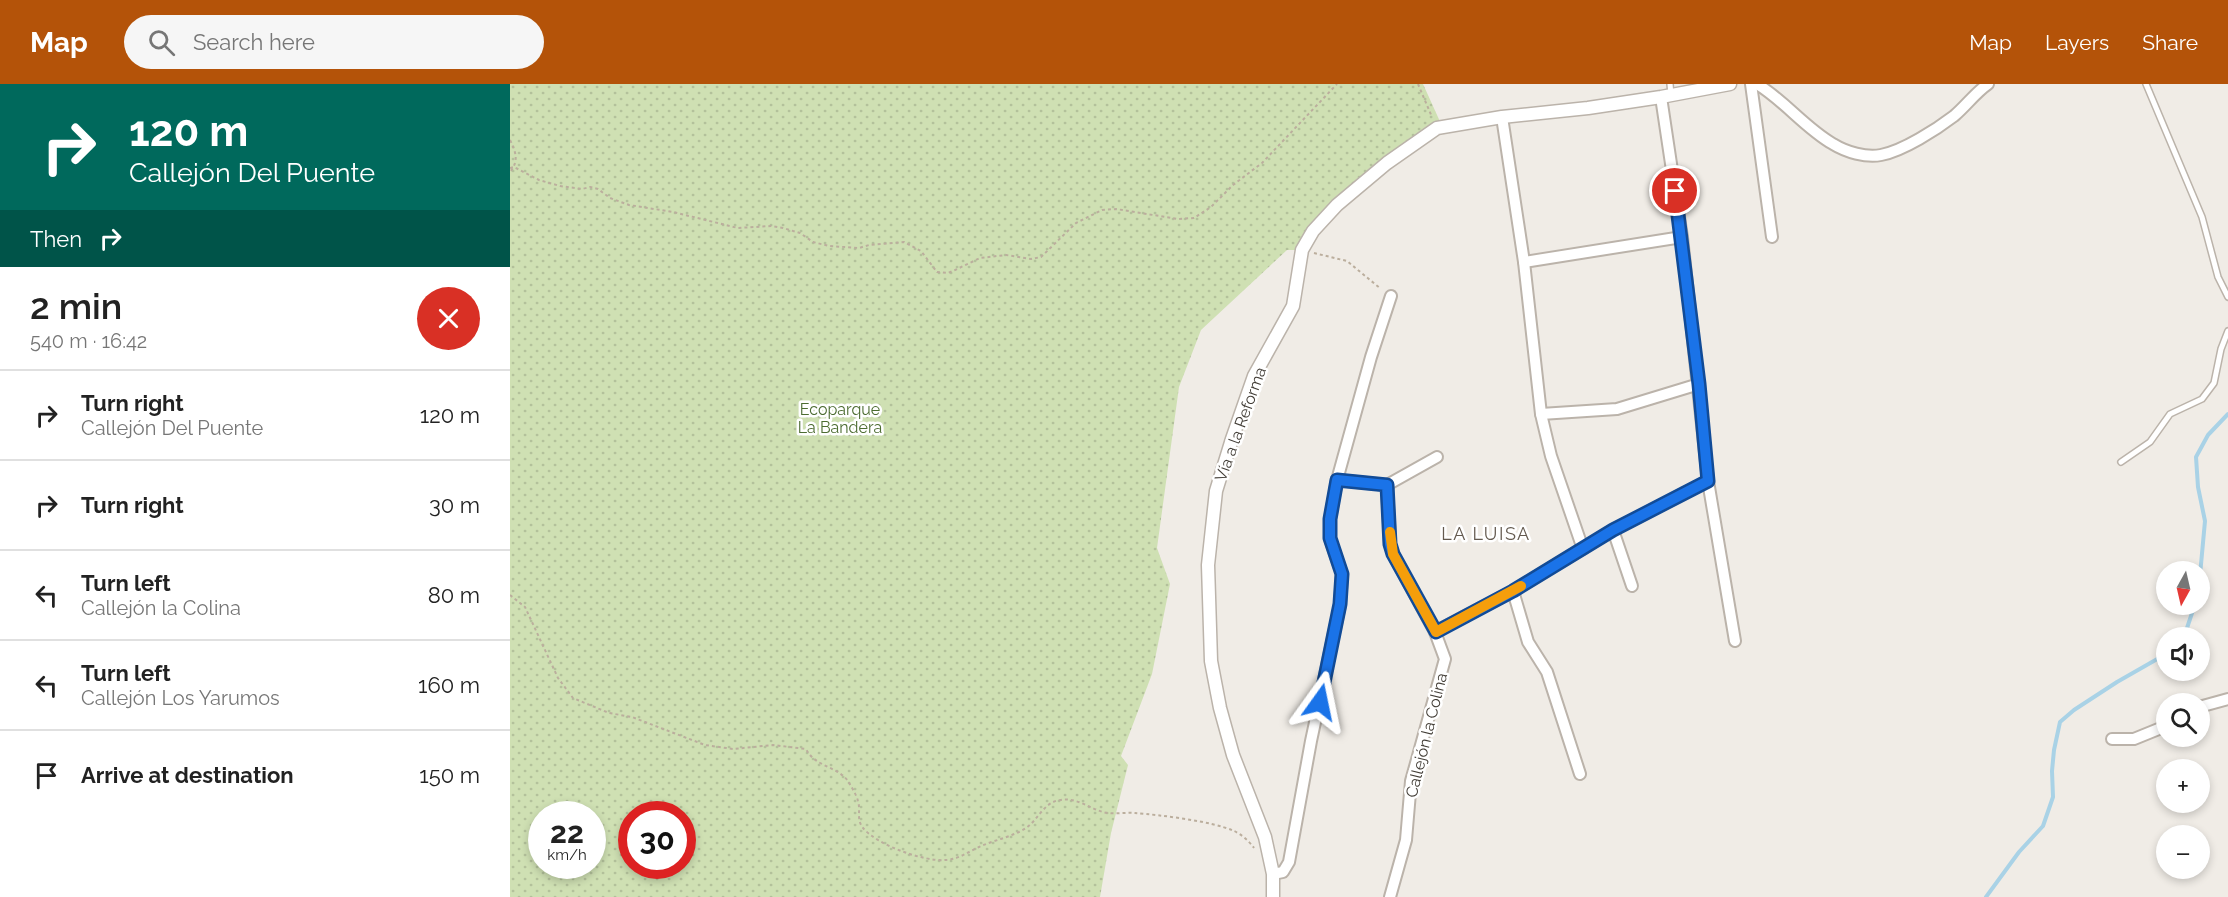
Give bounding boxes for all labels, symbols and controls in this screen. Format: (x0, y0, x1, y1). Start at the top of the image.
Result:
search box (124, 15, 544, 69)
text: Map (30, 26, 88, 59)
icon: search (145, 26, 178, 59)
text: Search here (193, 29, 315, 55)
text: Map (1969, 30, 2012, 55)
text: Layers (2045, 30, 2109, 55)
text: Share (2142, 30, 2198, 55)
text: 120 m (129, 107, 248, 156)
icon: right (30, 108, 108, 186)
text: Callejón Del Puente (129, 157, 375, 188)
pin (1649, 165, 1700, 216)
icon: arrive (1658, 174, 1691, 207)
icon: right (94, 222, 127, 255)
text: Then (30, 226, 82, 252)
text: 2 min (30, 285, 122, 327)
button: close (417, 287, 480, 350)
text: 540 m · 16:42 (30, 329, 147, 353)
street label: Vía a la Reforma (1211, 364, 1270, 484)
text: Turn right (81, 390, 184, 416)
icon: right (30, 399, 63, 432)
park label: Ecoparque La Bandera (798, 400, 882, 437)
text: 120 m (420, 402, 480, 428)
text: Callejón Del Puente (81, 416, 263, 440)
icon: right (30, 489, 63, 522)
text: Turn right (81, 492, 184, 518)
text: 30 m (429, 492, 480, 518)
district label: LA LUISA (1441, 523, 1531, 544)
north arrow (2156, 561, 2210, 615)
map controls (2156, 561, 2210, 879)
text: Turn left (81, 570, 171, 596)
icon: left (30, 579, 63, 612)
text: 80 m (428, 582, 480, 608)
text: Callejón la Colina (81, 596, 241, 620)
button: sound (2156, 627, 2210, 681)
text: Turn left (81, 660, 171, 686)
icon: left (30, 669, 63, 702)
position arrow (1288, 670, 1352, 734)
street label: Callejón la Colina (1402, 671, 1451, 799)
text: 160 m (418, 672, 480, 698)
text: Callejón Los Yarumos (81, 686, 280, 710)
button: search (2156, 693, 2210, 747)
icon: arrive (30, 759, 63, 792)
button: + (2156, 759, 2210, 813)
text: Arrive at destination (81, 762, 294, 788)
text: 150 m (419, 762, 480, 788)
speed limit sign: 30 (618, 801, 696, 879)
text: 22 (550, 815, 584, 850)
button: − (2156, 825, 2210, 879)
text: km/h (547, 846, 587, 864)

